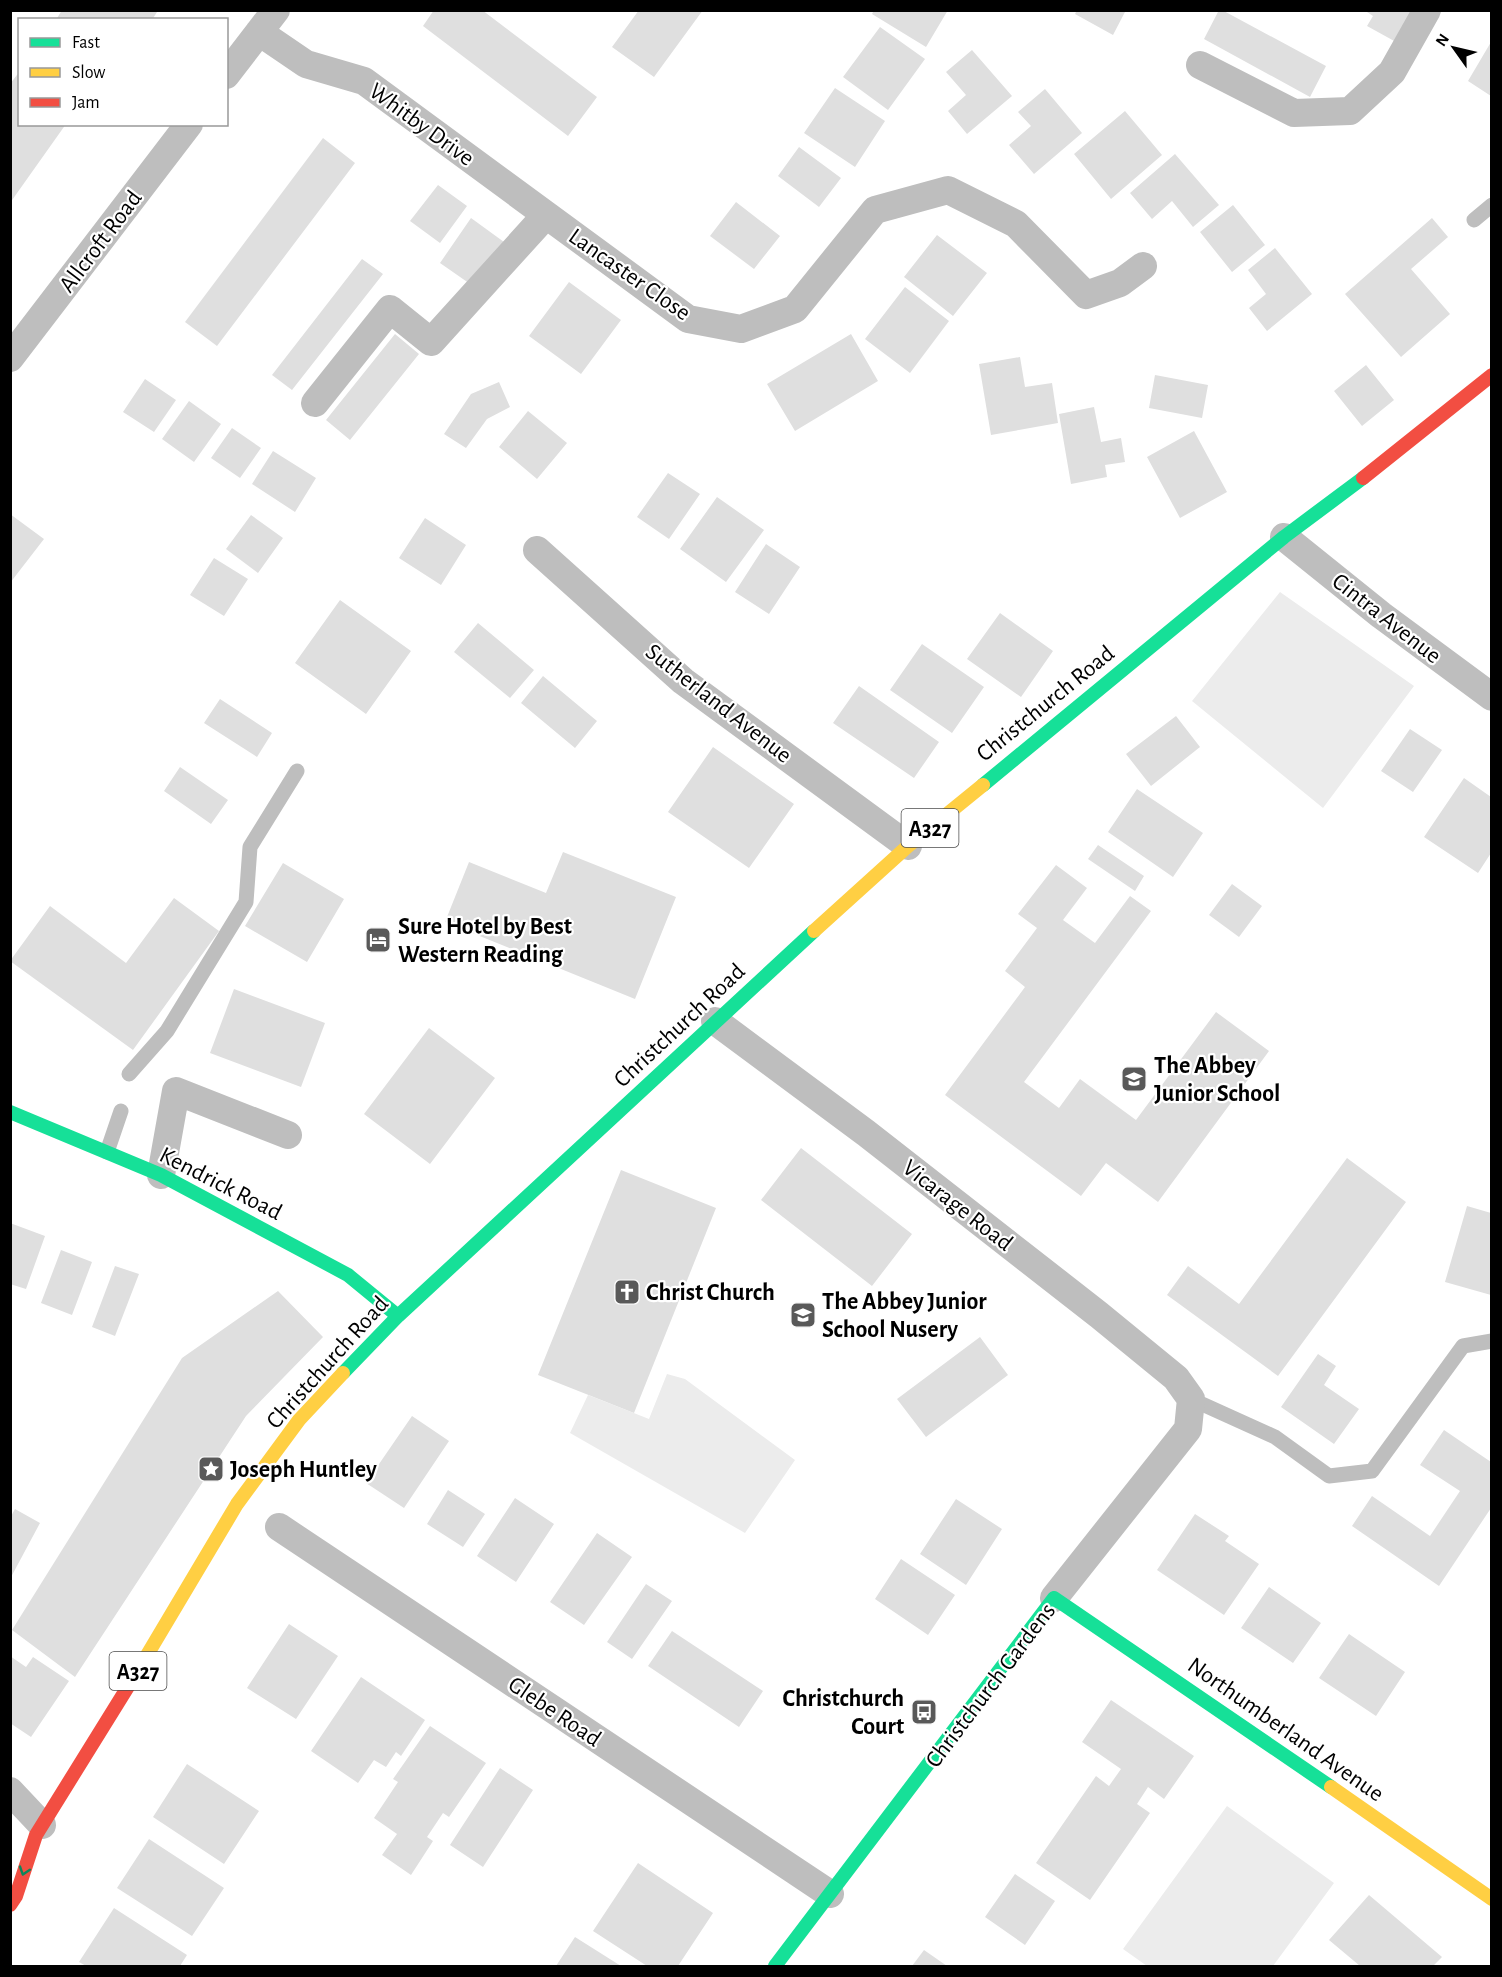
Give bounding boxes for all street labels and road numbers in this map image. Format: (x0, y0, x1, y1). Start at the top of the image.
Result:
street label: Whitby Drive (364, 79, 478, 171)
street label: Allcroft Road (55, 186, 147, 297)
street label: Lancaster Close (564, 224, 695, 325)
street label: Cintra Avenue (1327, 569, 1445, 669)
street label: Sutherland Avenue (641, 640, 796, 768)
street label: Christchurch Road (972, 641, 1119, 766)
road number: A327 (902, 809, 958, 847)
street label: Christchurch Road (610, 959, 750, 1092)
street label: Kendrick Road (155, 1143, 286, 1225)
street label: Vicarage Road (898, 1156, 1017, 1256)
street label: Christchurch Road (262, 1292, 393, 1434)
street label: Christchurch Gardens (921, 1599, 1060, 1772)
road number: A327 (110, 1652, 166, 1690)
street label: Northumberland Avenue (1183, 1653, 1388, 1807)
street label: Glebe Road (504, 1672, 605, 1751)

